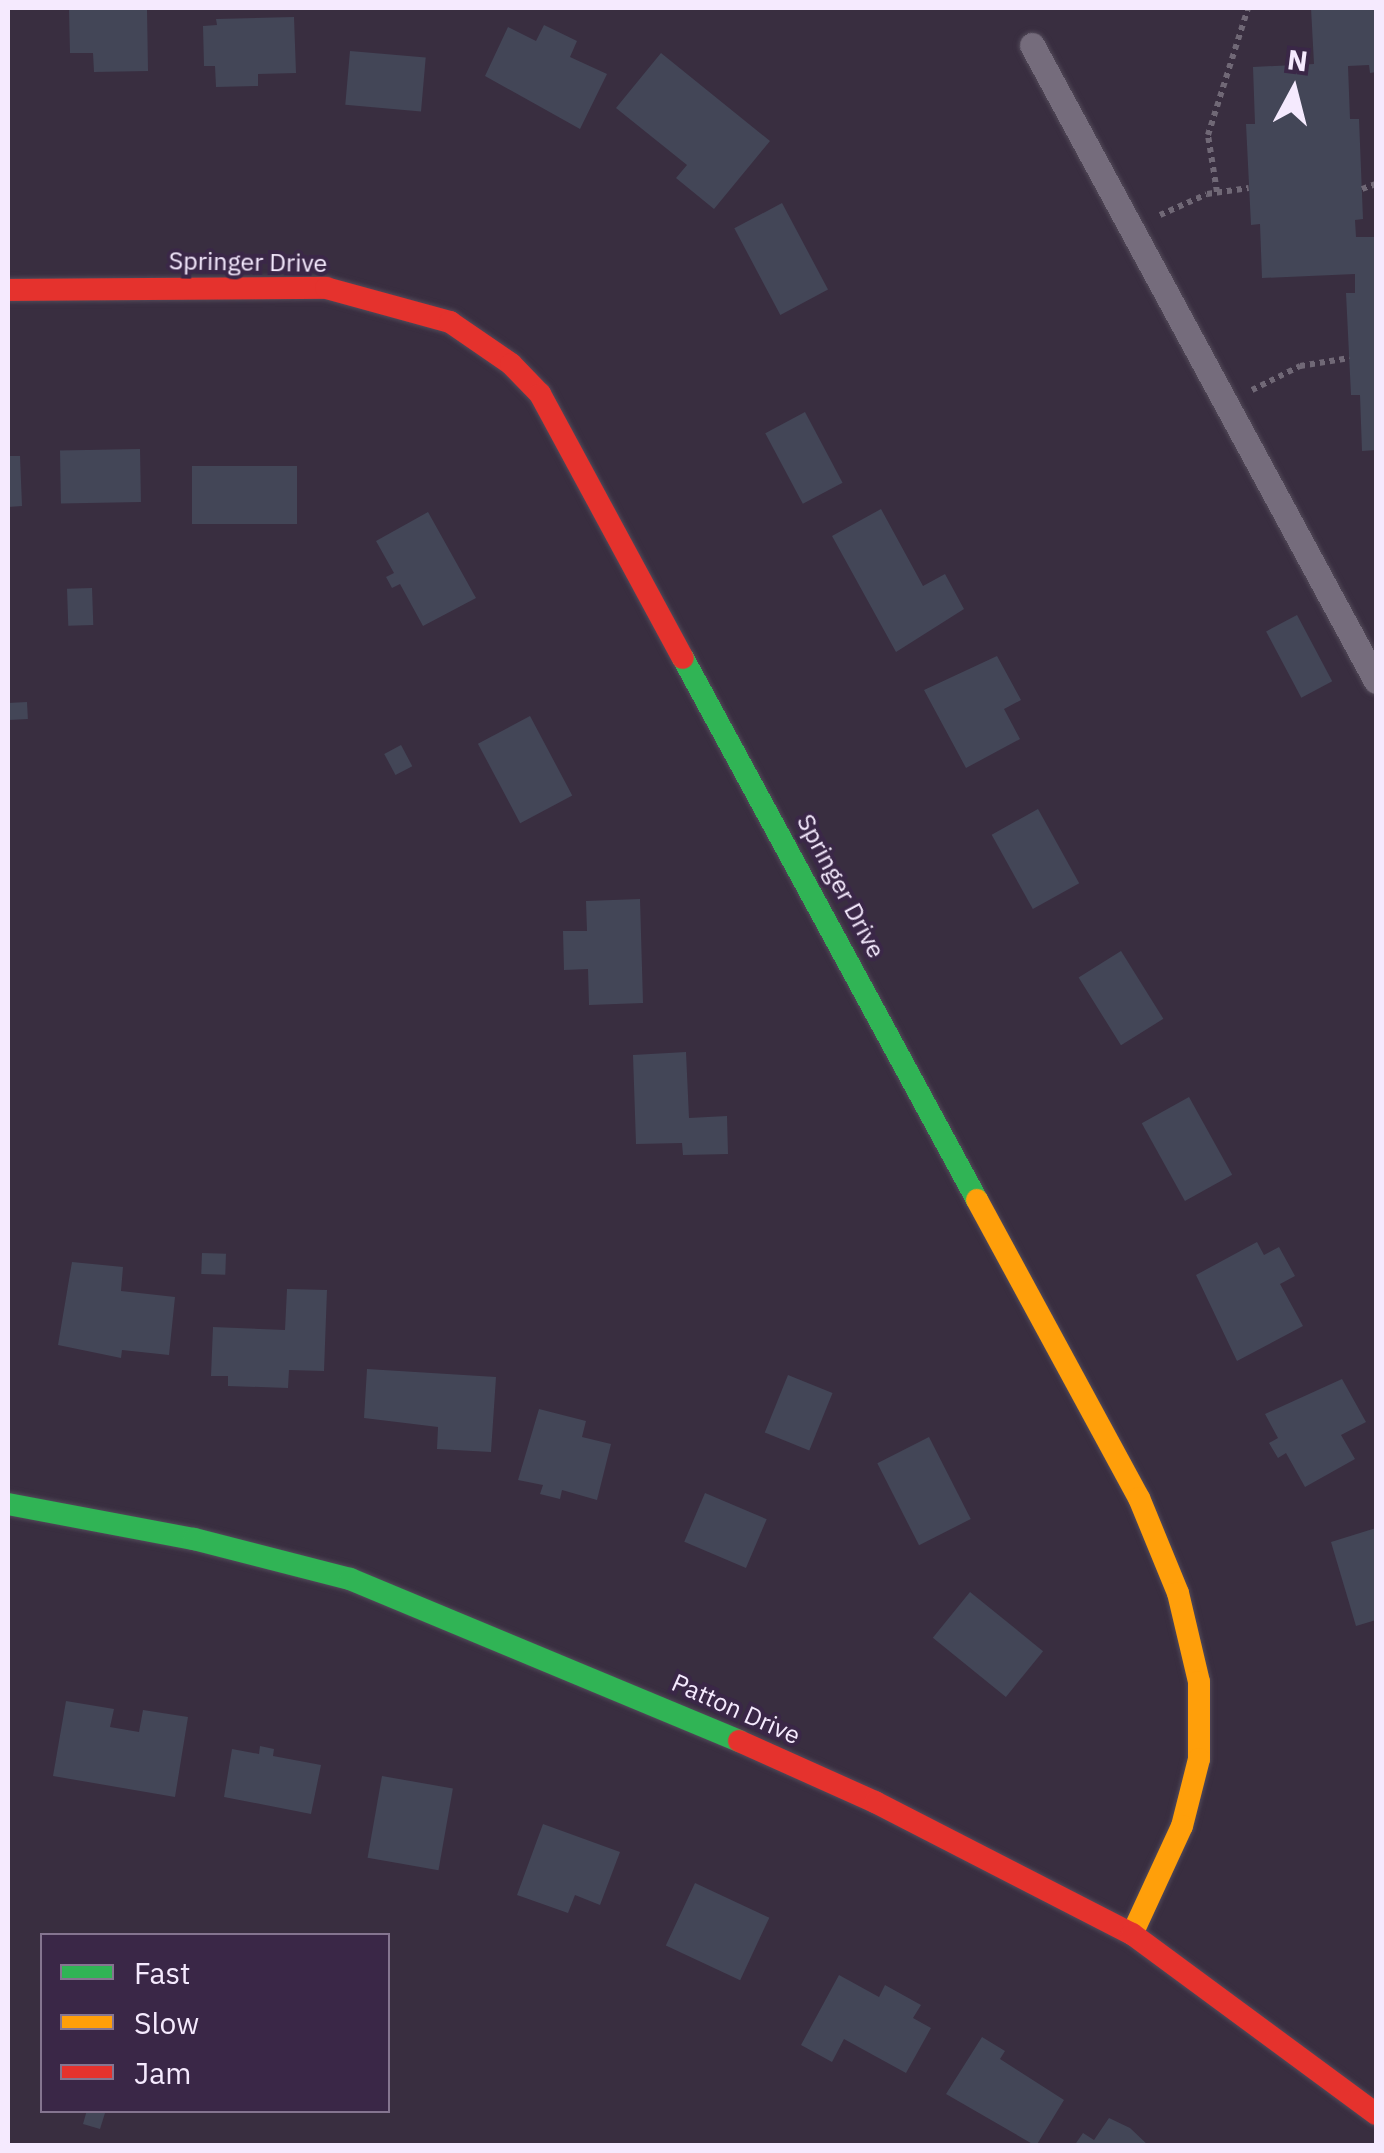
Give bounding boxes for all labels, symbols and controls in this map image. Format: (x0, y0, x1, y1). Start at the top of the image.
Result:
north arrow (1244, 40, 1344, 140)
text: N (1285, 40, 1310, 79)
street label: Springer Drive (168, 246, 328, 278)
street label: Springer Drive (791, 809, 891, 963)
street label: Patton Drive (667, 1667, 805, 1751)
legend (40, 1933, 390, 2113)
text: Fast (134, 1953, 191, 1992)
text: Slow (134, 2003, 199, 2042)
text: Jam (134, 2053, 192, 2092)

